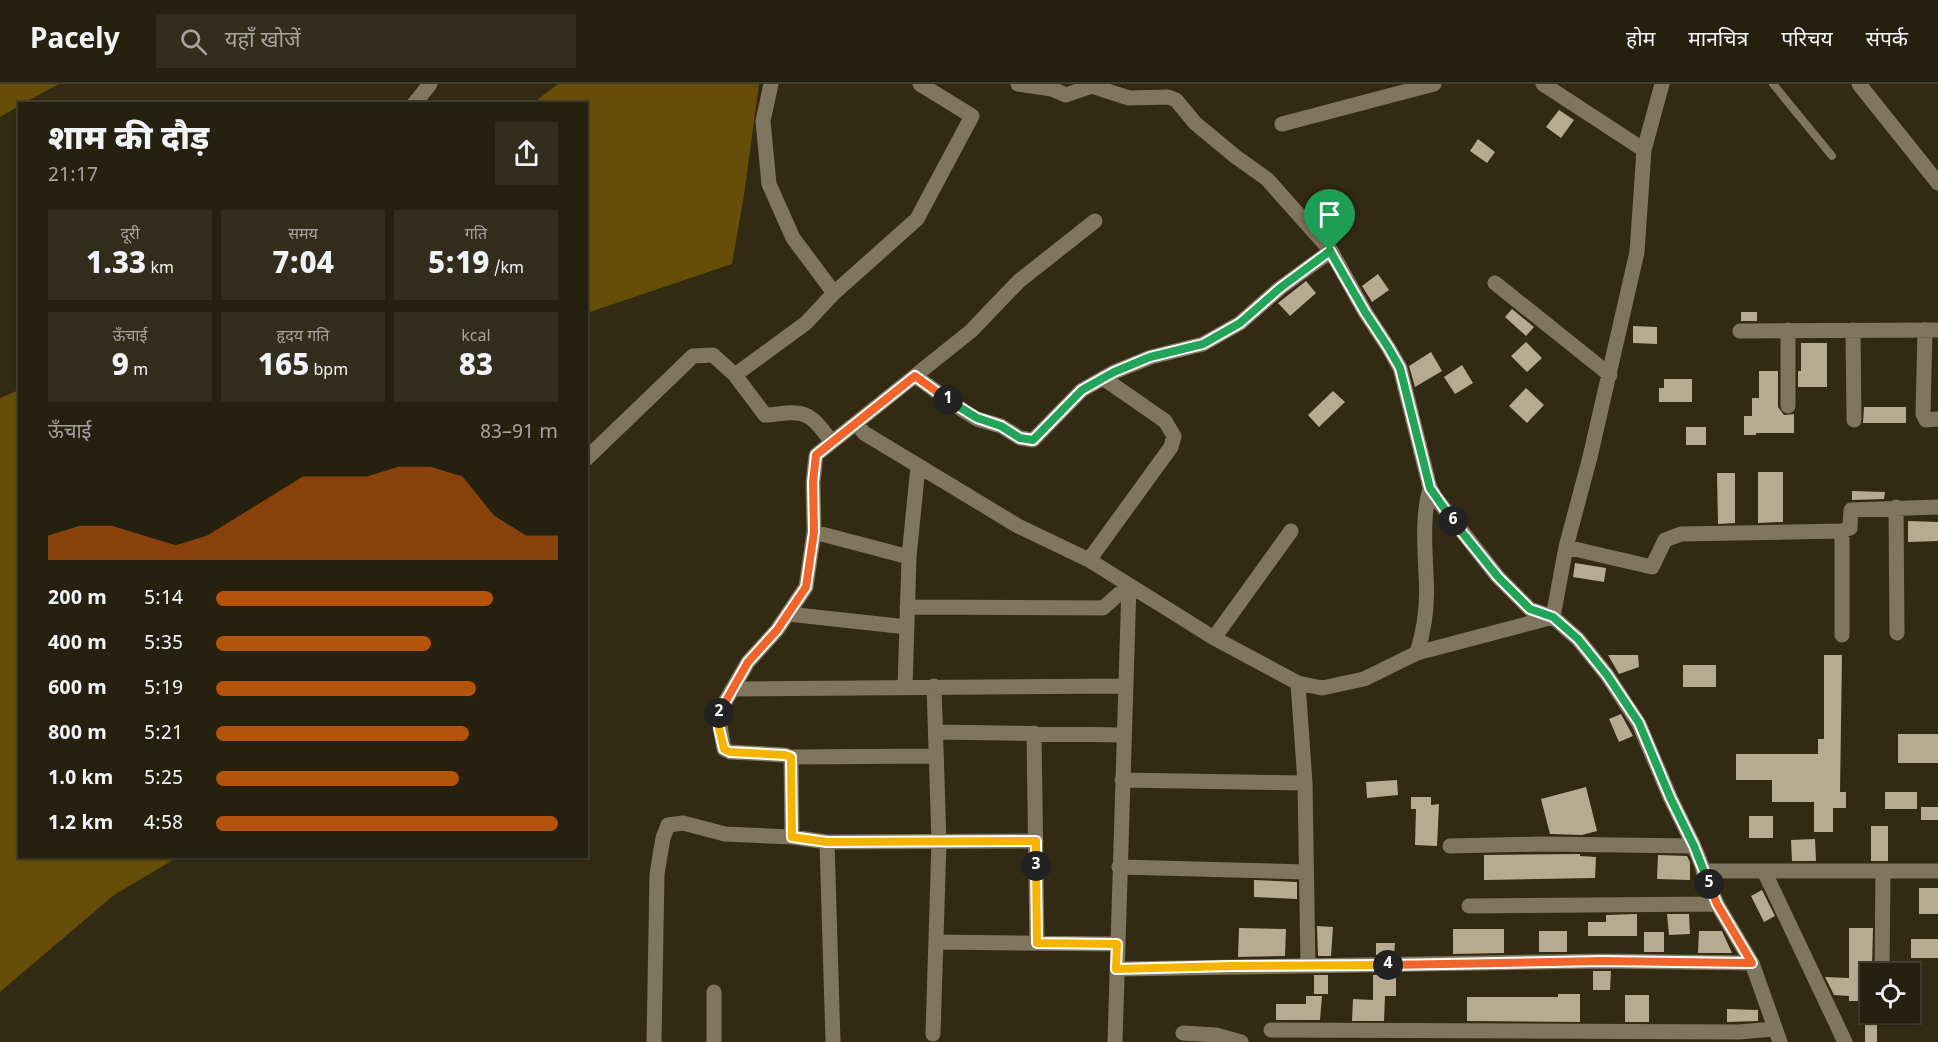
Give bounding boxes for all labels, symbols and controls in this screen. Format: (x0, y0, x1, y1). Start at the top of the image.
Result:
search box (156, 14, 576, 68)
text: Pacely (30, 23, 120, 59)
icon: search (177, 25, 210, 58)
text: यहाँ खोजें (225, 27, 301, 56)
text: होम (1626, 27, 1655, 55)
text: मानचित्र (1688, 27, 1748, 55)
text: परिचय (1781, 27, 1833, 55)
text: संपर्क (1866, 27, 1908, 55)
text: शाम की दौड़ (48, 119, 209, 162)
button: share (495, 122, 558, 185)
text: 21:17 (48, 163, 98, 189)
pin (1304, 189, 1355, 251)
icon: arrive (1313, 198, 1346, 231)
text: दूरी (120, 225, 140, 246)
text: समय (288, 225, 318, 246)
text: गति (465, 225, 487, 246)
text: 1.33 (86, 246, 146, 285)
text: 7:04 (272, 246, 334, 285)
text: 5:19 (428, 246, 490, 285)
text: km (146, 259, 174, 280)
text: /km (490, 259, 524, 280)
text: ऊँचाई (113, 327, 147, 348)
text: हृदय गति (276, 327, 330, 348)
text: kcal (461, 327, 491, 348)
text: 9 (112, 348, 129, 387)
text: 165 (258, 348, 309, 387)
text: 83 (459, 348, 493, 387)
text: m (129, 361, 148, 382)
text: bpm (309, 361, 348, 382)
pin: 1 (933, 385, 963, 415)
text: 1 (943, 389, 953, 410)
text: ऊँचाई (48, 420, 91, 446)
text: 83–91 m (480, 420, 558, 446)
pin: 6 (1438, 506, 1468, 536)
text: 6 (1448, 510, 1458, 531)
text: 200 m (48, 586, 107, 612)
text: 5:14 (144, 586, 183, 612)
text: 400 m (48, 631, 107, 657)
text: 5:35 (144, 631, 183, 657)
text: 600 m (48, 676, 107, 702)
text: 5:19 (144, 676, 183, 702)
pin: 2 (704, 698, 734, 728)
text: 2 (714, 702, 724, 723)
text: 800 m (48, 721, 107, 747)
text: 5:21 (144, 721, 183, 747)
text: 1.0 km (48, 766, 113, 792)
text: 5:25 (144, 766, 183, 792)
text: 1.2 km (48, 811, 113, 837)
text: 4:58 (144, 811, 183, 837)
pin: 3 (1021, 851, 1051, 881)
text: 3 (1031, 855, 1041, 876)
pin: 5 (1694, 869, 1724, 899)
text: 5 (1704, 873, 1714, 894)
pin: 4 (1373, 950, 1403, 980)
text: 4 (1383, 954, 1393, 975)
map controls (1860, 963, 1920, 1023)
button: locate (1860, 963, 1920, 1023)

